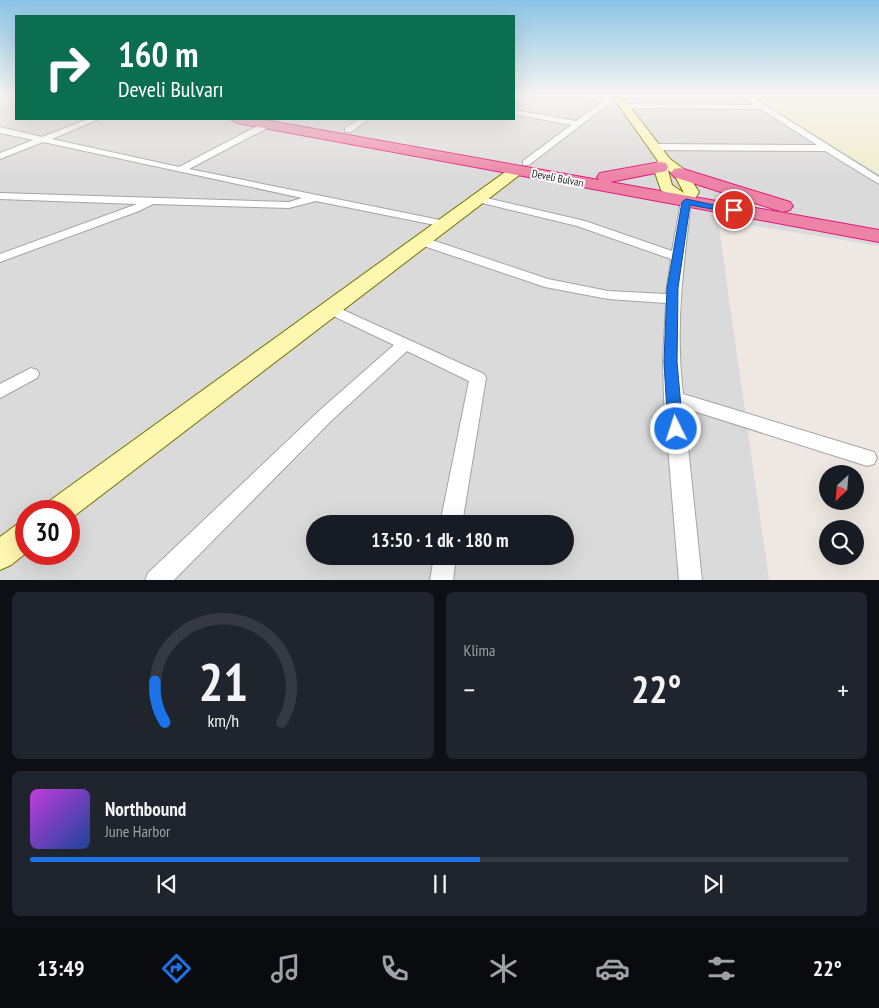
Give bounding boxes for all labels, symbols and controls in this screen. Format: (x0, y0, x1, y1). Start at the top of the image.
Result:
text: 160 m (118, 31, 199, 77)
icon: right (35, 35, 100, 100)
text: Develi Bulvarı (118, 75, 224, 103)
street label: Develi Bulvarı (531, 166, 585, 190)
pin (713, 189, 755, 231)
icon: arrive (720, 196, 748, 224)
position arrow (649, 402, 701, 454)
north arrow (819, 465, 864, 510)
map controls (819, 465, 864, 565)
speed limit sign: 30 (15, 500, 80, 565)
button: search (819, 520, 864, 565)
text: 13:50 · 1 dk · 180 m (371, 528, 509, 552)
text: Klima (464, 640, 495, 660)
text: 21 (198, 648, 248, 715)
text: 22° (631, 664, 681, 713)
text: − (464, 671, 475, 708)
text: + (837, 671, 849, 708)
text: km/h (207, 709, 239, 732)
text: Northbound (105, 797, 186, 821)
text: June Harbor (105, 821, 170, 841)
icon: previous (153, 870, 181, 898)
icon: pause (426, 870, 454, 898)
icon: next (699, 870, 727, 898)
icon: directions (159, 951, 194, 986)
icon: music (268, 951, 303, 986)
icon: phone (377, 951, 412, 986)
icon: climate (486, 951, 521, 986)
icon: car (595, 951, 630, 986)
icon: filters (704, 951, 739, 986)
text: 13:49 (37, 954, 85, 982)
text: 22° (813, 954, 842, 982)

